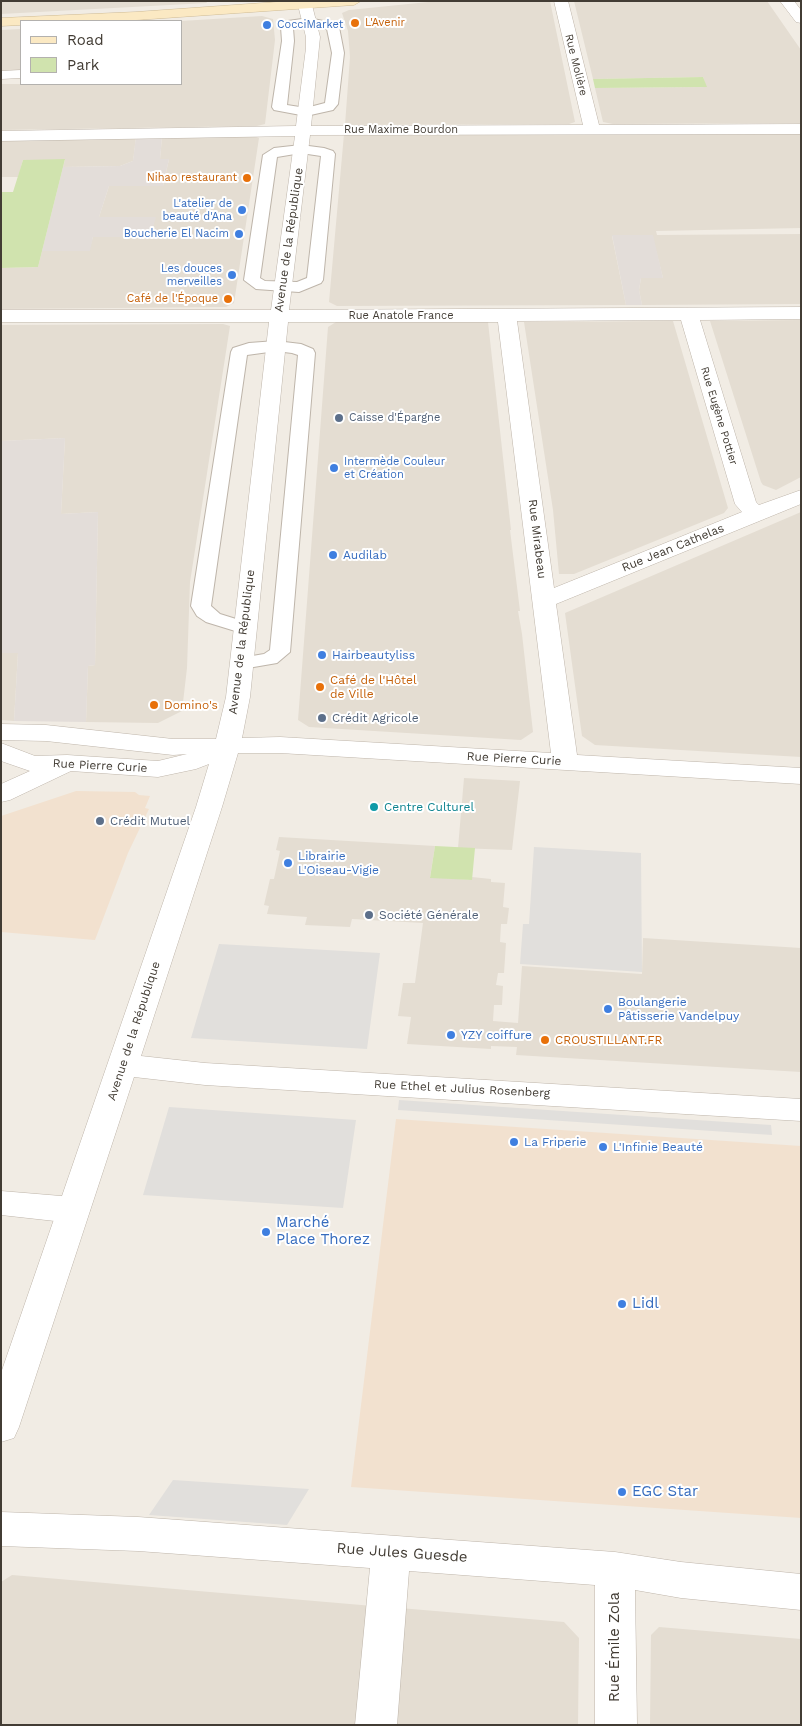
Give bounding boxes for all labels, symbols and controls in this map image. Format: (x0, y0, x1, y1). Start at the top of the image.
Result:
place label: L'Avenir (365, 16, 405, 30)
marker: L'Avenir (349, 17, 361, 29)
place label: CocciMarket (277, 18, 343, 32)
marker: CocciMarket (261, 19, 273, 31)
legend (20, 20, 182, 85)
text: Road (67, 31, 104, 49)
street label: Rue Molière (562, 33, 590, 97)
text: Park (67, 56, 99, 74)
street label: Rue Maxime Bourdon (344, 123, 458, 137)
street label: Avenue de la République (272, 167, 306, 313)
place label: Nihao restaurant (147, 171, 237, 185)
marker: Nihao restaurant (241, 172, 253, 184)
place label: L'atelier de beauté d'Ana (162, 197, 232, 223)
marker: L'atelier de beauté d'Ana (236, 204, 248, 216)
place label: Boucherie El Nacim (124, 227, 229, 241)
marker: Boucherie El Nacim (233, 228, 245, 240)
place label: Les douces merveilles (161, 262, 222, 288)
marker: Les douces merveilles (226, 269, 238, 281)
place label: Café de l'Époque (127, 292, 218, 306)
marker: Café de l'Époque (222, 293, 234, 305)
street label: Rue Anatole France (349, 309, 453, 323)
street label: Rue Eugène Pottier (698, 365, 740, 467)
place label: Caisse d'Épargne (349, 411, 440, 425)
marker: Caisse d'Épargne (333, 412, 345, 424)
place label: Intermède Couleur et Création (344, 455, 445, 481)
marker: Intermède Couleur et Création (328, 462, 340, 474)
street label: Rue Mirabeau (525, 498, 549, 580)
street label: Rue Jean Cathelas (620, 521, 726, 575)
place label: Audilab (343, 548, 387, 562)
marker: Audilab (327, 549, 339, 561)
street label: Avenue de la République (226, 569, 258, 715)
place label: Hairbeautyliss (332, 648, 415, 662)
marker: Hairbeautyliss (316, 649, 328, 661)
place label: Café de l'Hôtel de Ville (330, 673, 417, 701)
marker: Café de l'Hôtel de Ville (314, 681, 326, 693)
place label: Domino's (164, 698, 218, 712)
marker: Domino's (148, 699, 160, 711)
place label: Crédit Agricole (332, 711, 419, 725)
marker: Crédit Agricole (316, 712, 328, 724)
street label: Rue Pierre Curie (466, 749, 562, 769)
street label: Rue Pierre Curie (52, 756, 148, 776)
place label: Centre Culturel (384, 800, 474, 814)
marker: Centre Culturel (368, 801, 380, 813)
place label: Crédit Mutuel (110, 814, 190, 828)
marker: Crédit Mutuel (94, 815, 106, 827)
place label: Librairie L'Oiseau-Vigie (298, 849, 379, 877)
marker: Librairie L'Oiseau-Vigie (282, 857, 294, 869)
place label: Société Générale (379, 908, 479, 922)
marker: Société Générale (363, 909, 375, 921)
street label: Avenue de la République (105, 960, 163, 1102)
place label: Boulangerie Pâtisserie Vandelpuy (618, 995, 739, 1023)
marker: Boulangerie Pâtisserie Vandelpuy (602, 1003, 614, 1015)
place label: YZY coiffure (461, 1028, 532, 1042)
marker: YZY coiffure (445, 1029, 457, 1041)
place label: CROUSTILLANT.FR (555, 1033, 662, 1047)
marker: CROUSTILLANT.FR (539, 1034, 551, 1046)
street label: Rue Ethel et Julius Rosenberg (373, 1077, 551, 1101)
place label: La Friperie (524, 1135, 586, 1149)
marker: La Friperie (508, 1136, 520, 1148)
place label: L'Infinie Beauté (613, 1140, 703, 1154)
marker: L'Infinie Beauté (597, 1141, 609, 1153)
place label: Marché Place Thorez (276, 1214, 370, 1249)
marker: Marché Place Thorez (260, 1226, 272, 1238)
place label: Lidl (632, 1295, 659, 1313)
marker: Lidl (616, 1298, 628, 1310)
place label: EGC Star (632, 1483, 698, 1501)
marker: EGC Star (616, 1486, 628, 1498)
street label: Rue Jules Guesde (336, 1539, 468, 1567)
street label: Rue Émile Zola (606, 1592, 624, 1702)

